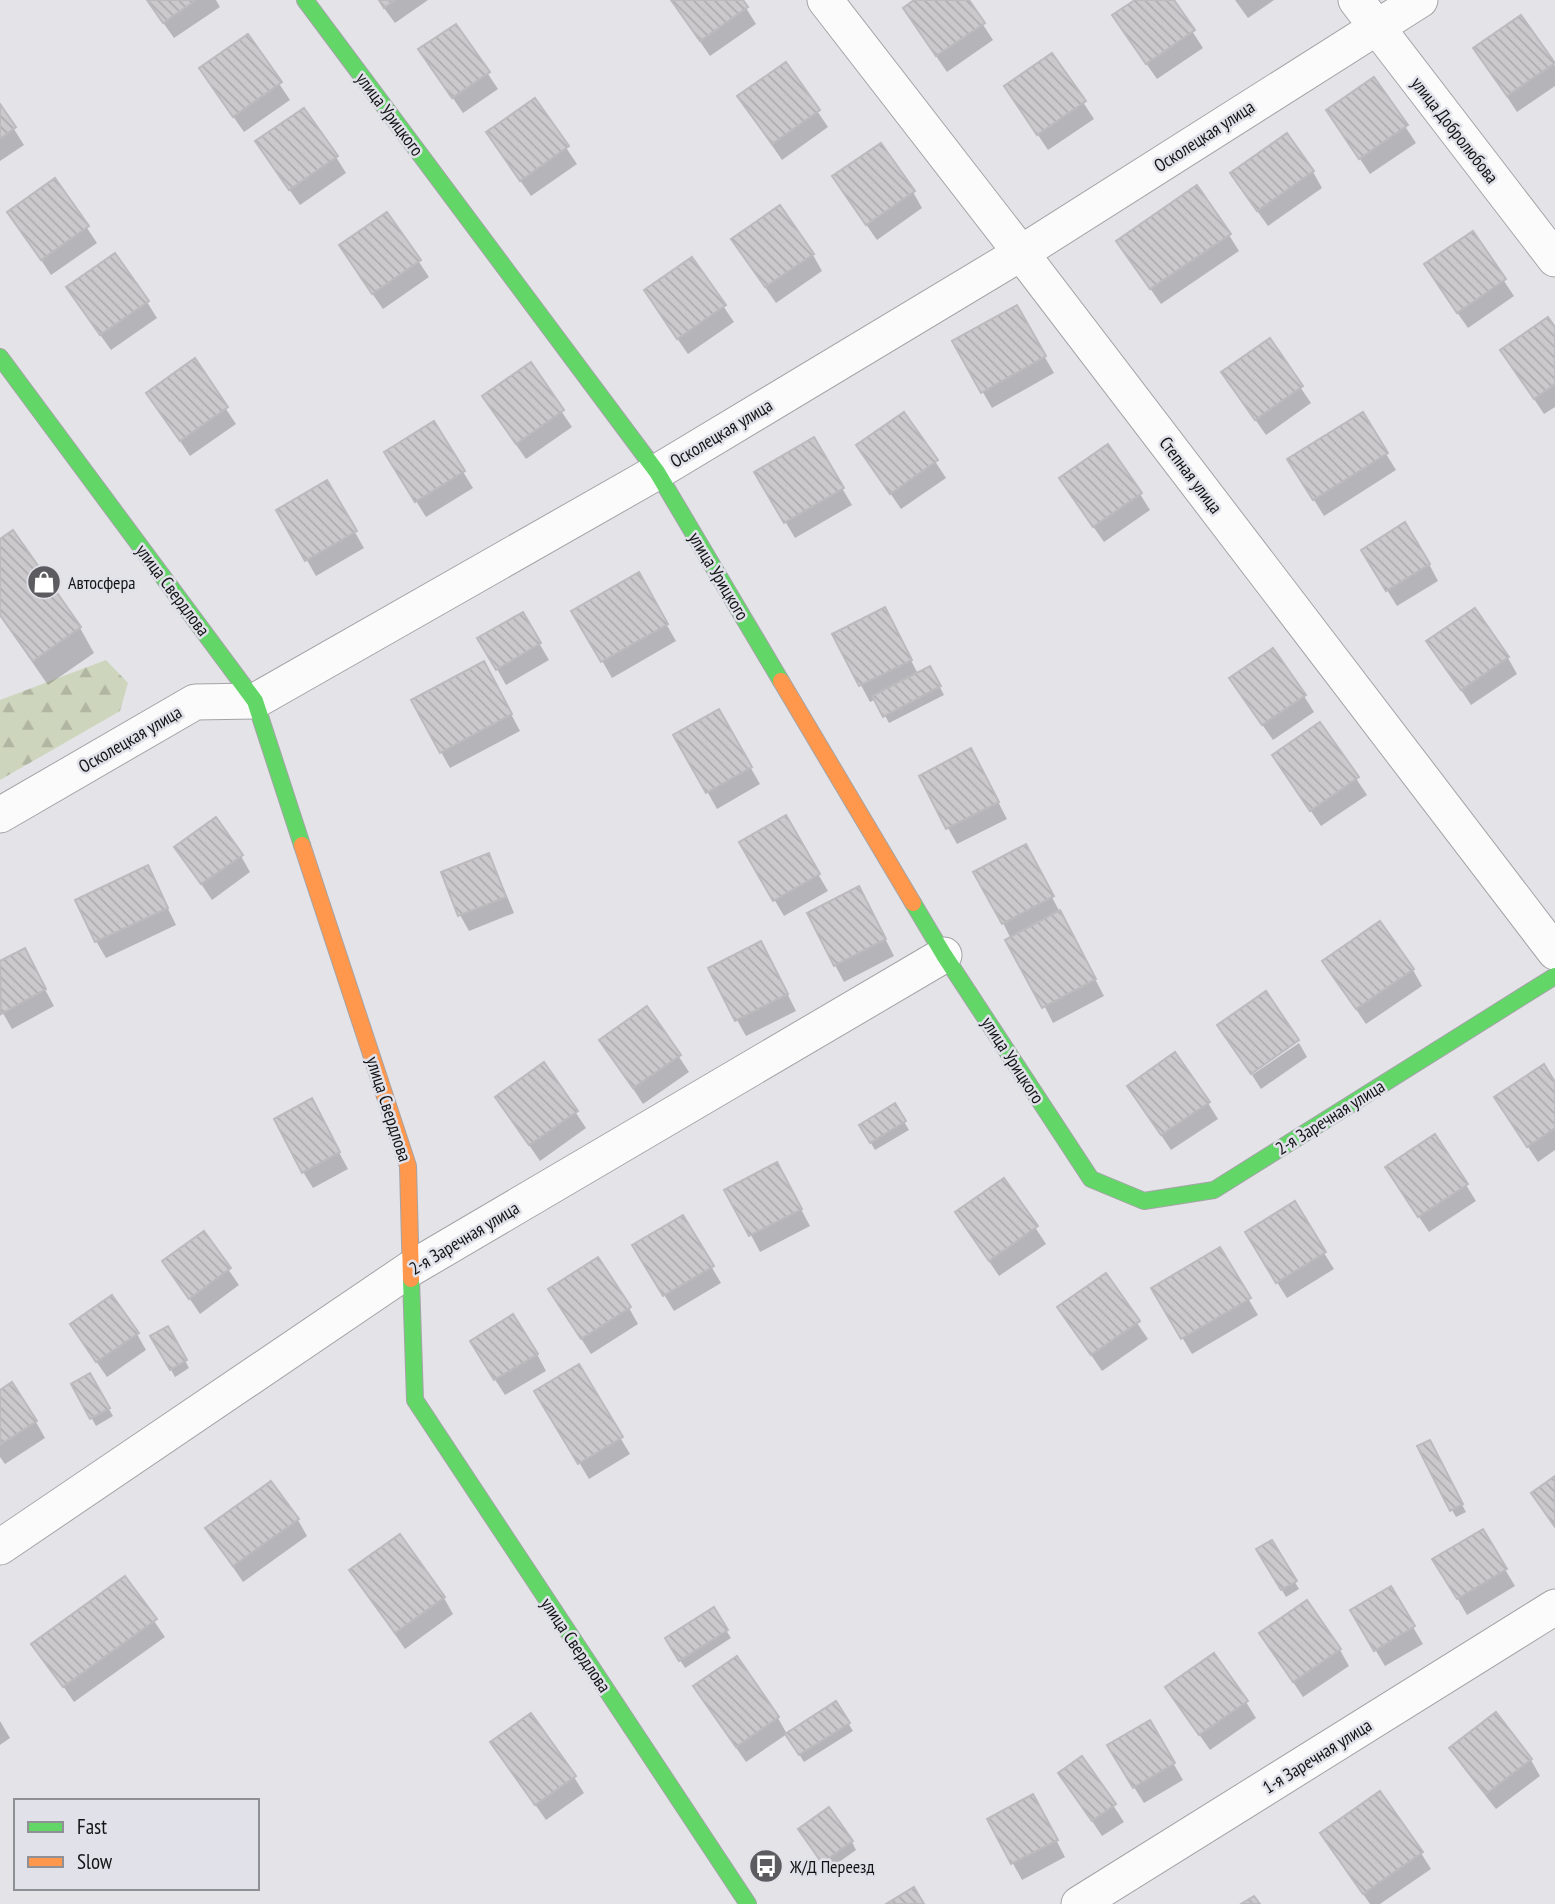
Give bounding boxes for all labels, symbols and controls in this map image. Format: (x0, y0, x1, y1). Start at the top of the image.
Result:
street label: улица Урицкого (351, 68, 429, 161)
street label: улица Добролюбова (1406, 72, 1504, 188)
street label: Осколецкая улица (1149, 95, 1259, 177)
street label: Осколецкая улица (666, 393, 776, 473)
street label: Степная улица (1155, 432, 1227, 518)
street label: улица Урицкого (684, 528, 754, 624)
street label: улица Свердлова (131, 539, 215, 641)
shop icon: Автосфера (25, 563, 63, 601)
place label: Автосфера (68, 571, 136, 594)
street label: Осколецкая улица (74, 700, 186, 778)
street label: улица Урицкого (976, 1012, 1050, 1108)
street label: улица Свердлова (361, 1053, 417, 1165)
street label: 2-я Заречная улица (1271, 1074, 1389, 1160)
street label: 2-я Заречная улица (405, 1196, 523, 1280)
street label: улица Свердлова (536, 1593, 616, 1697)
street label: 1-я Заречная улица (1258, 1713, 1376, 1799)
legend (14, 1799, 259, 1890)
text: Fast (77, 1813, 107, 1840)
bus stop icon: Ж/Д Переезд (747, 1847, 785, 1885)
text: Slow (77, 1848, 113, 1875)
place label: Ж/Д Переезд (789, 1855, 874, 1878)

